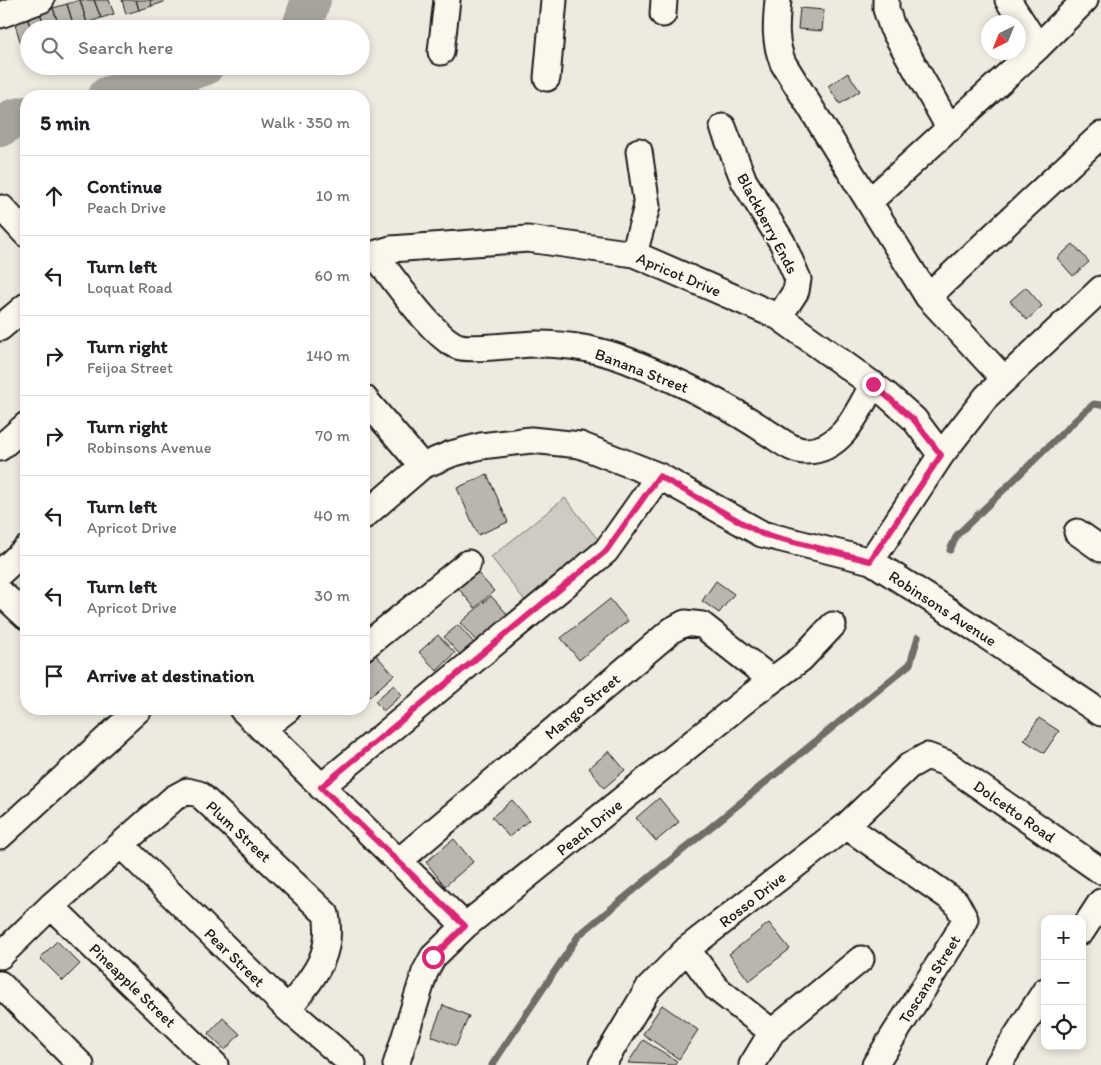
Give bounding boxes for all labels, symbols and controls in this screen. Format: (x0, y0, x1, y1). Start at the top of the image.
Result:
north arrow (981, 15, 1026, 60)
search box (20, 20, 370, 75)
icon: search (38, 34, 66, 62)
text: Search here (78, 36, 173, 59)
text: 5 min (40, 110, 90, 135)
text: Walk · 350 m (261, 113, 350, 132)
street label: Blackberry Ends (733, 170, 802, 277)
text: Continue (87, 175, 162, 198)
icon: ahead (40, 182, 68, 210)
text: 10 m (316, 186, 350, 205)
text: Peach Drive (87, 198, 166, 217)
street label: Apricot Drive (634, 248, 724, 301)
text: Turn left (87, 255, 157, 278)
icon: left (40, 262, 68, 290)
text: 60 m (315, 266, 350, 285)
text: Loquat Road (87, 278, 172, 297)
text: Turn right (87, 335, 168, 358)
icon: right (40, 342, 68, 370)
street label: Banana Street (592, 344, 691, 397)
text: 140 m (306, 346, 350, 365)
text: Feijoa Street (87, 358, 173, 377)
route end (862, 373, 885, 396)
text: Turn right (87, 415, 168, 438)
icon: right (40, 422, 68, 450)
text: 70 m (315, 426, 350, 445)
text: Robinsons Avenue (87, 438, 212, 457)
text: Turn left (87, 495, 157, 518)
icon: left (40, 502, 68, 530)
text: 40 m (313, 506, 350, 525)
text: Apricot Drive (87, 518, 177, 537)
street label: Robinsons Avenue (885, 567, 1000, 650)
text: Turn left (87, 575, 157, 598)
icon: left (40, 582, 68, 610)
text: 30 m (314, 586, 350, 605)
text: Apricot Drive (87, 598, 177, 617)
icon: arrive (40, 662, 68, 690)
text: Arrive at destination (87, 664, 254, 687)
street label: Mango Street (541, 669, 624, 743)
street label: Dolcetto Road (970, 776, 1060, 847)
street label: Peach Drive (553, 795, 626, 860)
street label: Plum Street (202, 797, 275, 866)
street label: Rosso Drive (715, 867, 789, 931)
map controls (1041, 915, 1086, 1050)
button: + (1041, 915, 1086, 960)
street label: Pear Street (200, 924, 269, 991)
street label: Toscana Street (895, 931, 964, 1027)
street label: Pineapple Street (85, 939, 180, 1031)
route start (422, 946, 445, 969)
button: − (1041, 960, 1086, 1005)
button: locate (1041, 1005, 1086, 1050)

